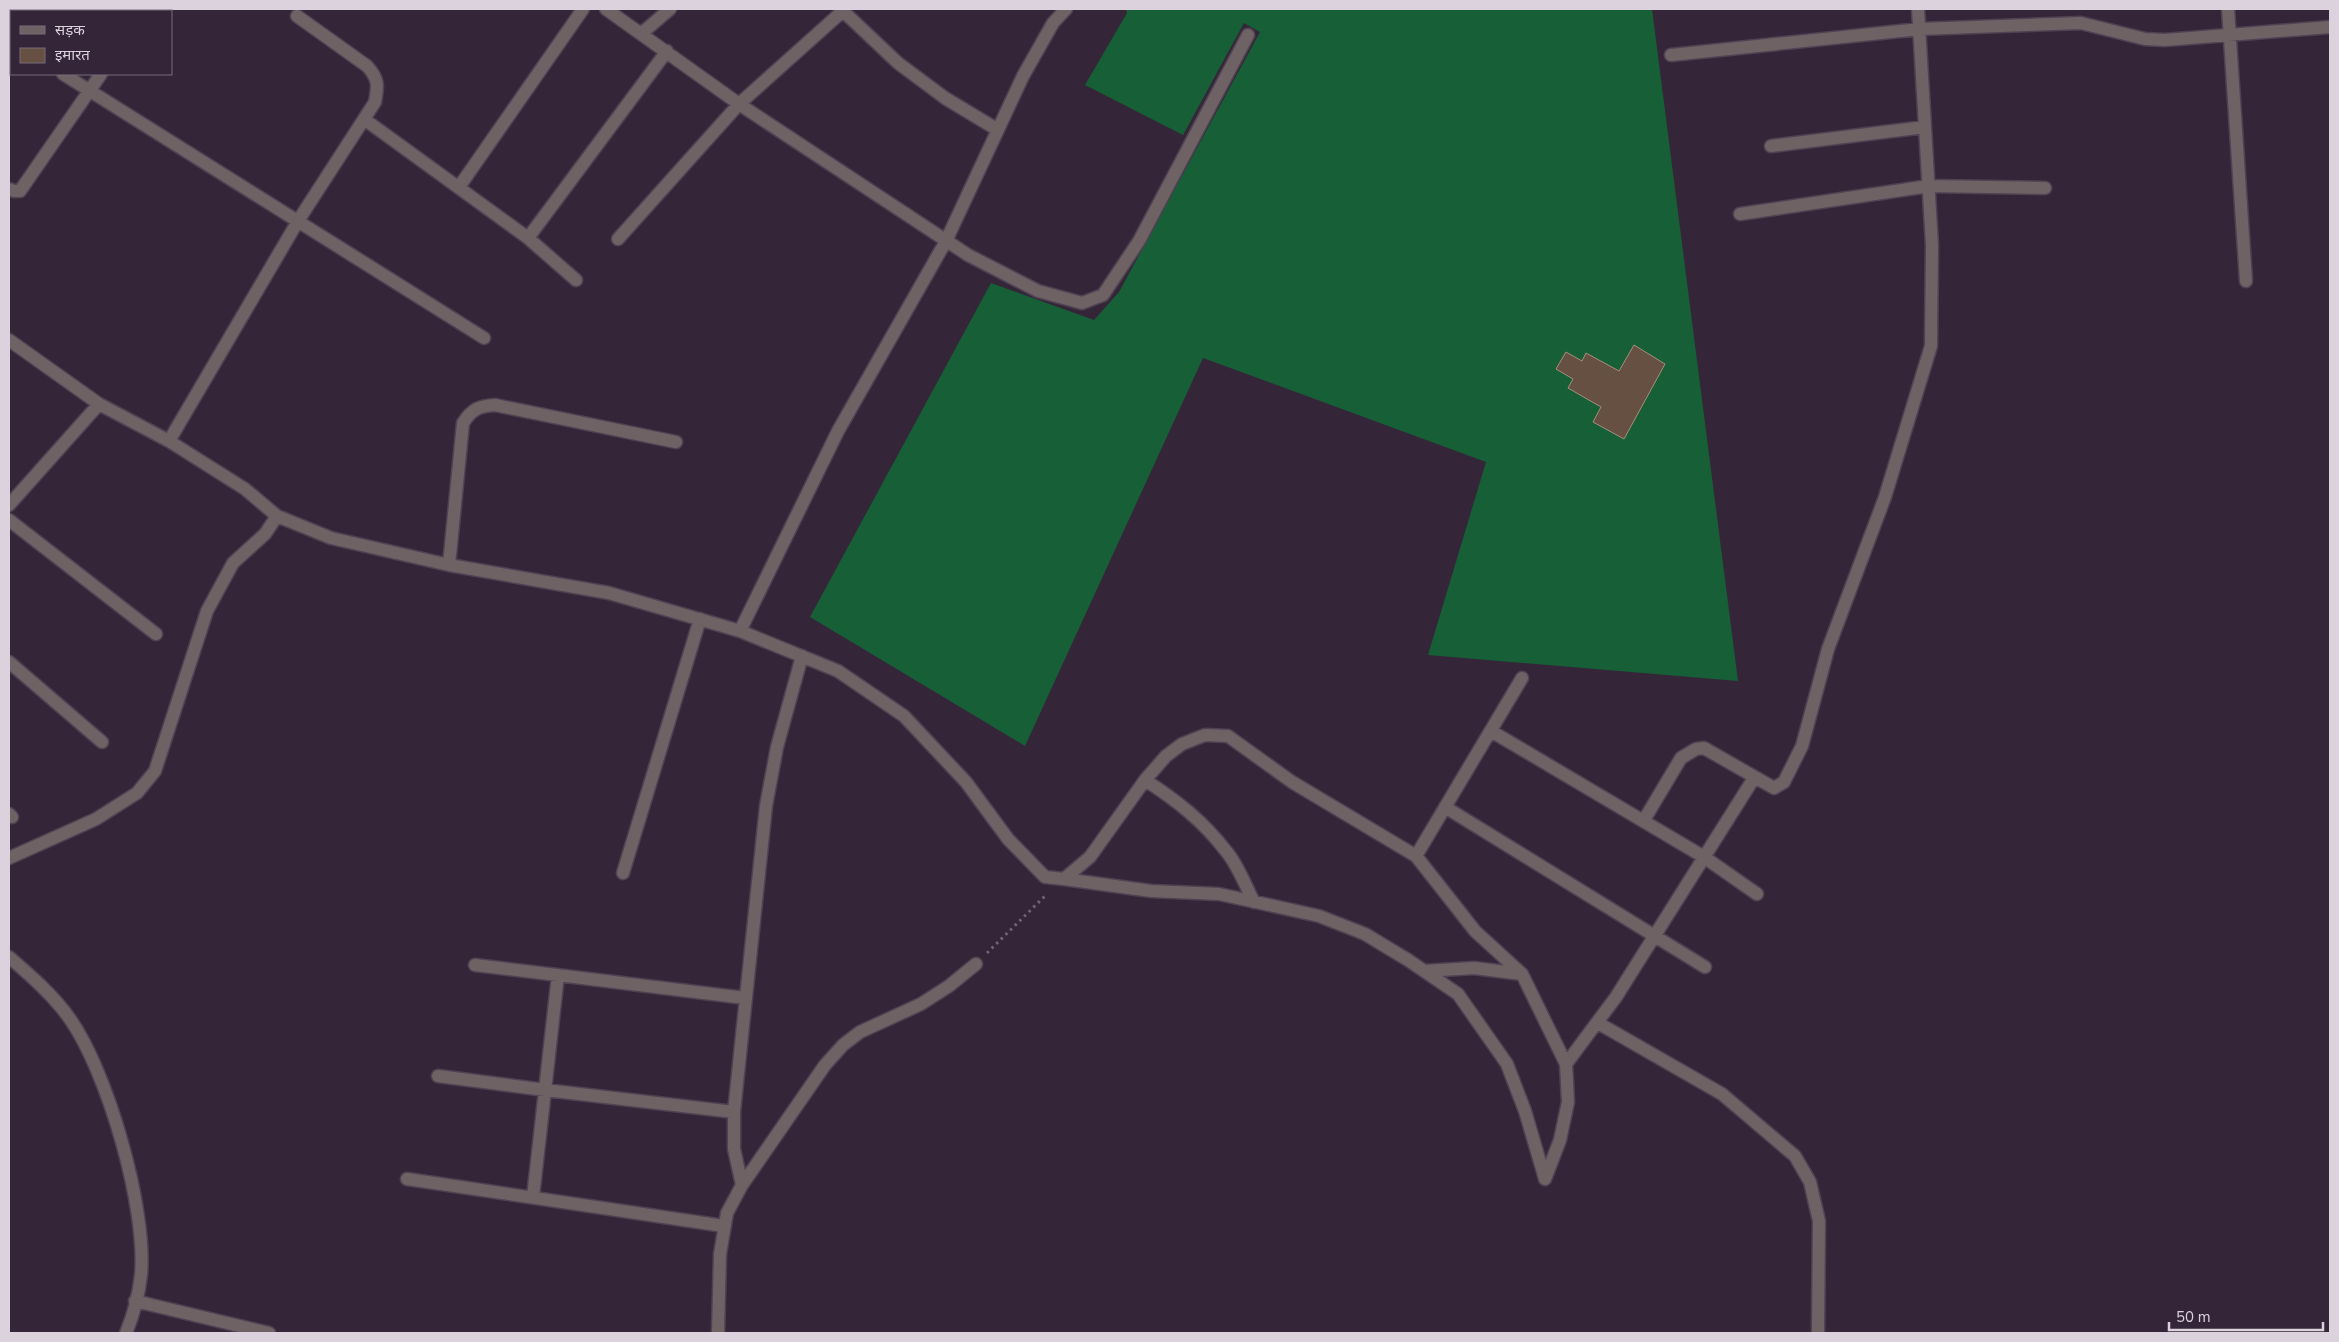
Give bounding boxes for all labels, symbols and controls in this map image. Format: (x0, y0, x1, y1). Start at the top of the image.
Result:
legend (10, 10, 172, 75)
text: सड़क (55, 20, 85, 40)
text: इमारत (55, 45, 90, 65)
scale bar (2169, 1300, 2323, 1332)
text: 50 m (2176, 1307, 2211, 1327)

